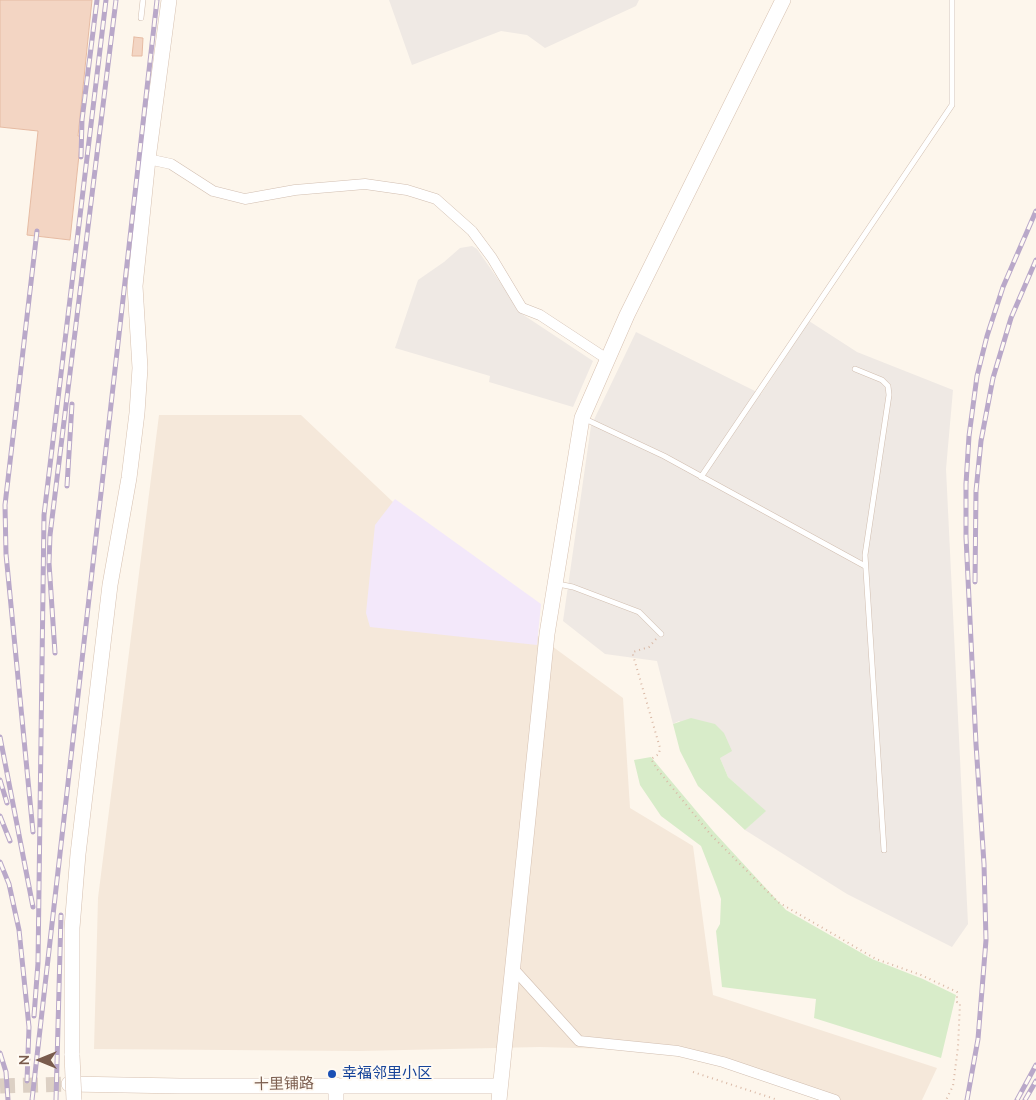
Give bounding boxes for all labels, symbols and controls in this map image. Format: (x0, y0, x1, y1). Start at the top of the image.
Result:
north arrow (15, 1035, 65, 1085)
text: N (15, 1055, 34, 1065)
place label: 幸福邻里小区 (342, 1065, 432, 1083)
marker: 幸福邻里小区 (326, 1068, 338, 1080)
street label: 十里铺路 (254, 1075, 314, 1095)

